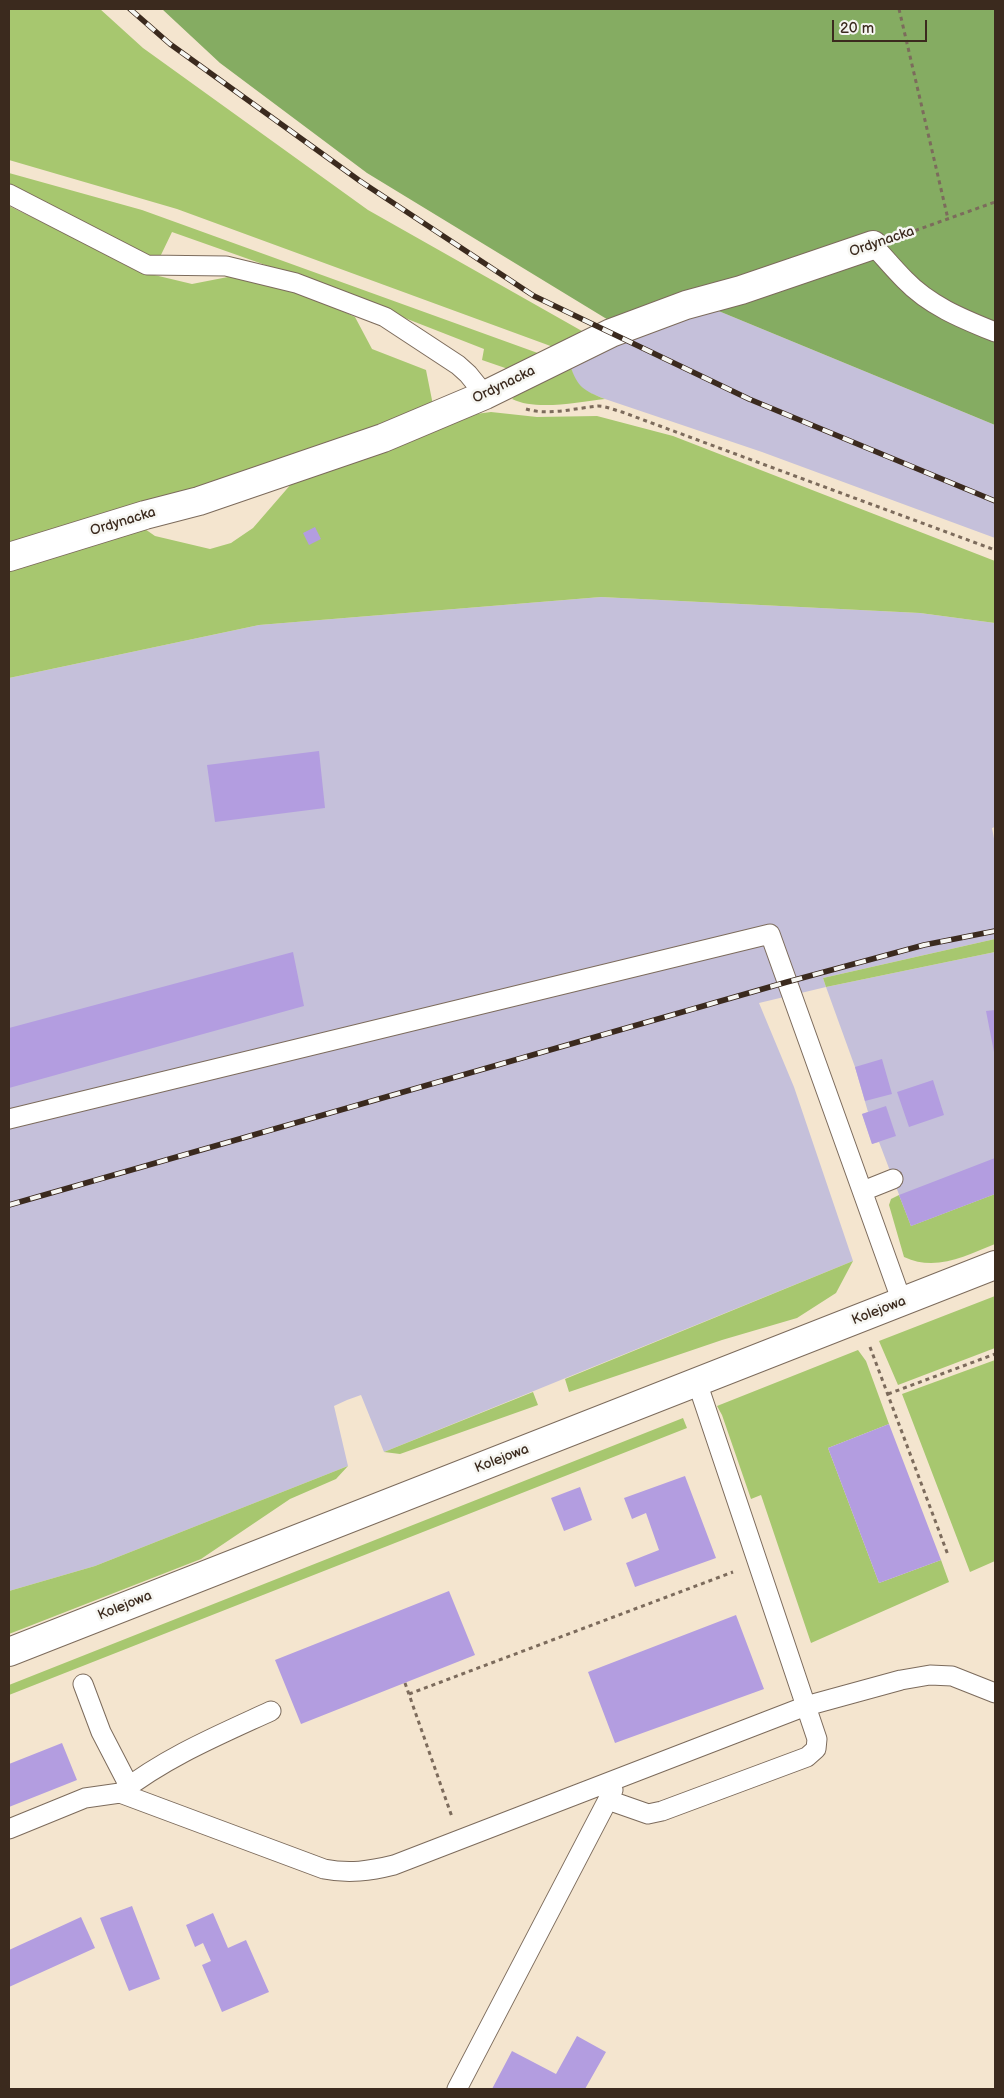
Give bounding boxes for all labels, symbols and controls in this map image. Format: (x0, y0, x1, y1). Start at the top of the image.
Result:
scale bar (834, 10, 929, 42)
text: 20 m (840, 19, 874, 38)
street label: Ordynacka (847, 223, 917, 261)
street label: Ordynacka (470, 363, 538, 407)
street label: Ordynacka (88, 504, 158, 540)
street label: Kolejowa (850, 1293, 908, 1329)
street label: Kolejowa (473, 1441, 531, 1477)
street label: Kolejowa (96, 1588, 154, 1624)

